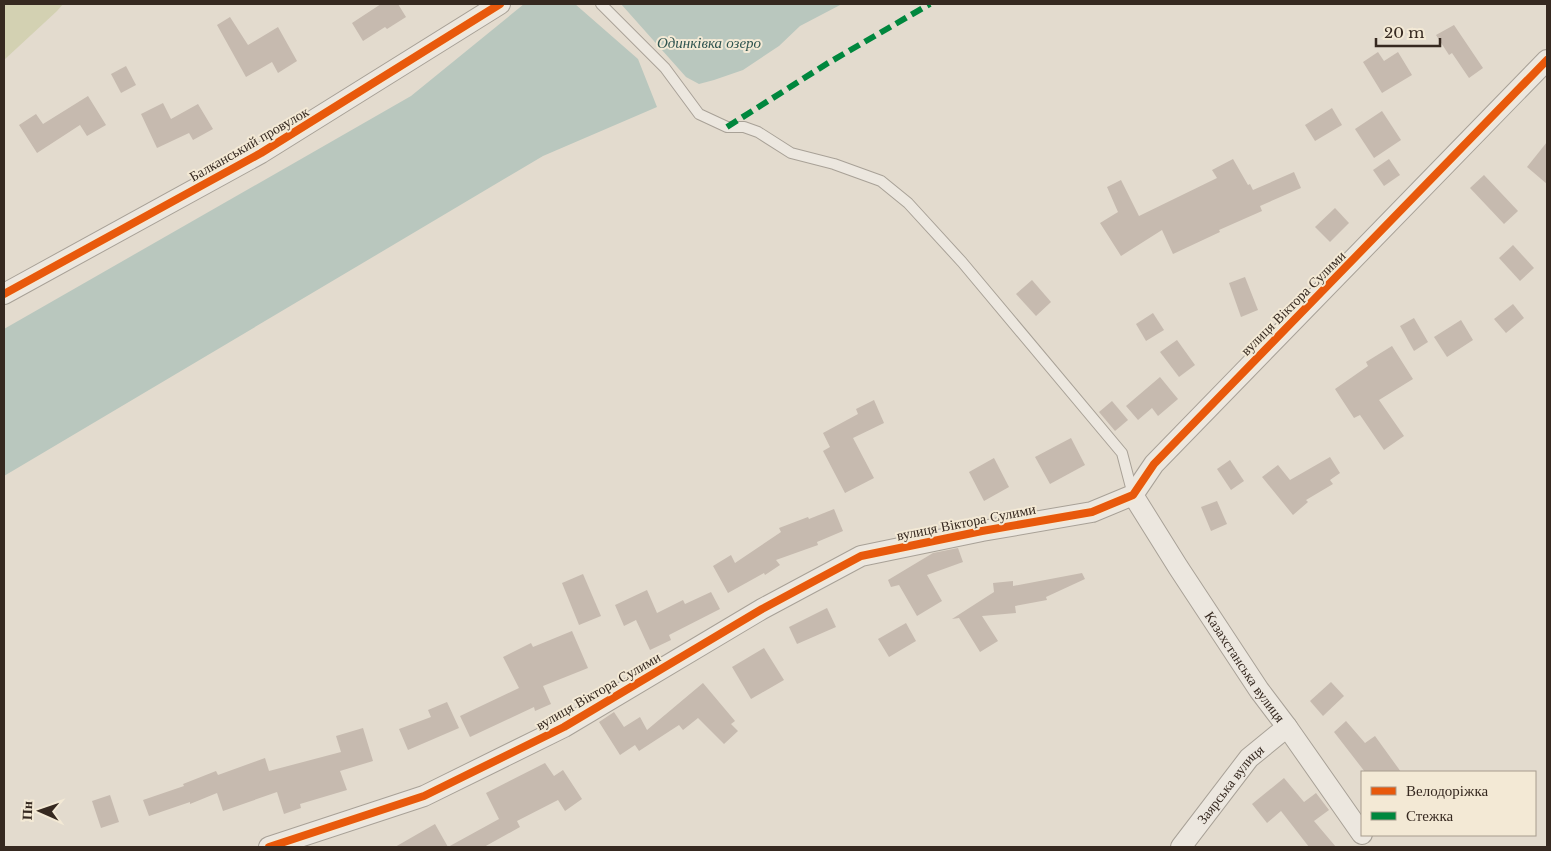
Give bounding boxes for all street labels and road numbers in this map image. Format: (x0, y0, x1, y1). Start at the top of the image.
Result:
street label: Балканський провулок (186, 102, 312, 186)
street label: вулиця Віктора Сулими (1237, 246, 1350, 359)
street label: вулиця Віктора Сулими (895, 500, 1037, 544)
street label: Казахстанська вулиця (1201, 608, 1289, 726)
street label: вулиця Віктора Сулими (532, 648, 664, 734)
street label: Заярська вулиця (1193, 740, 1268, 827)

